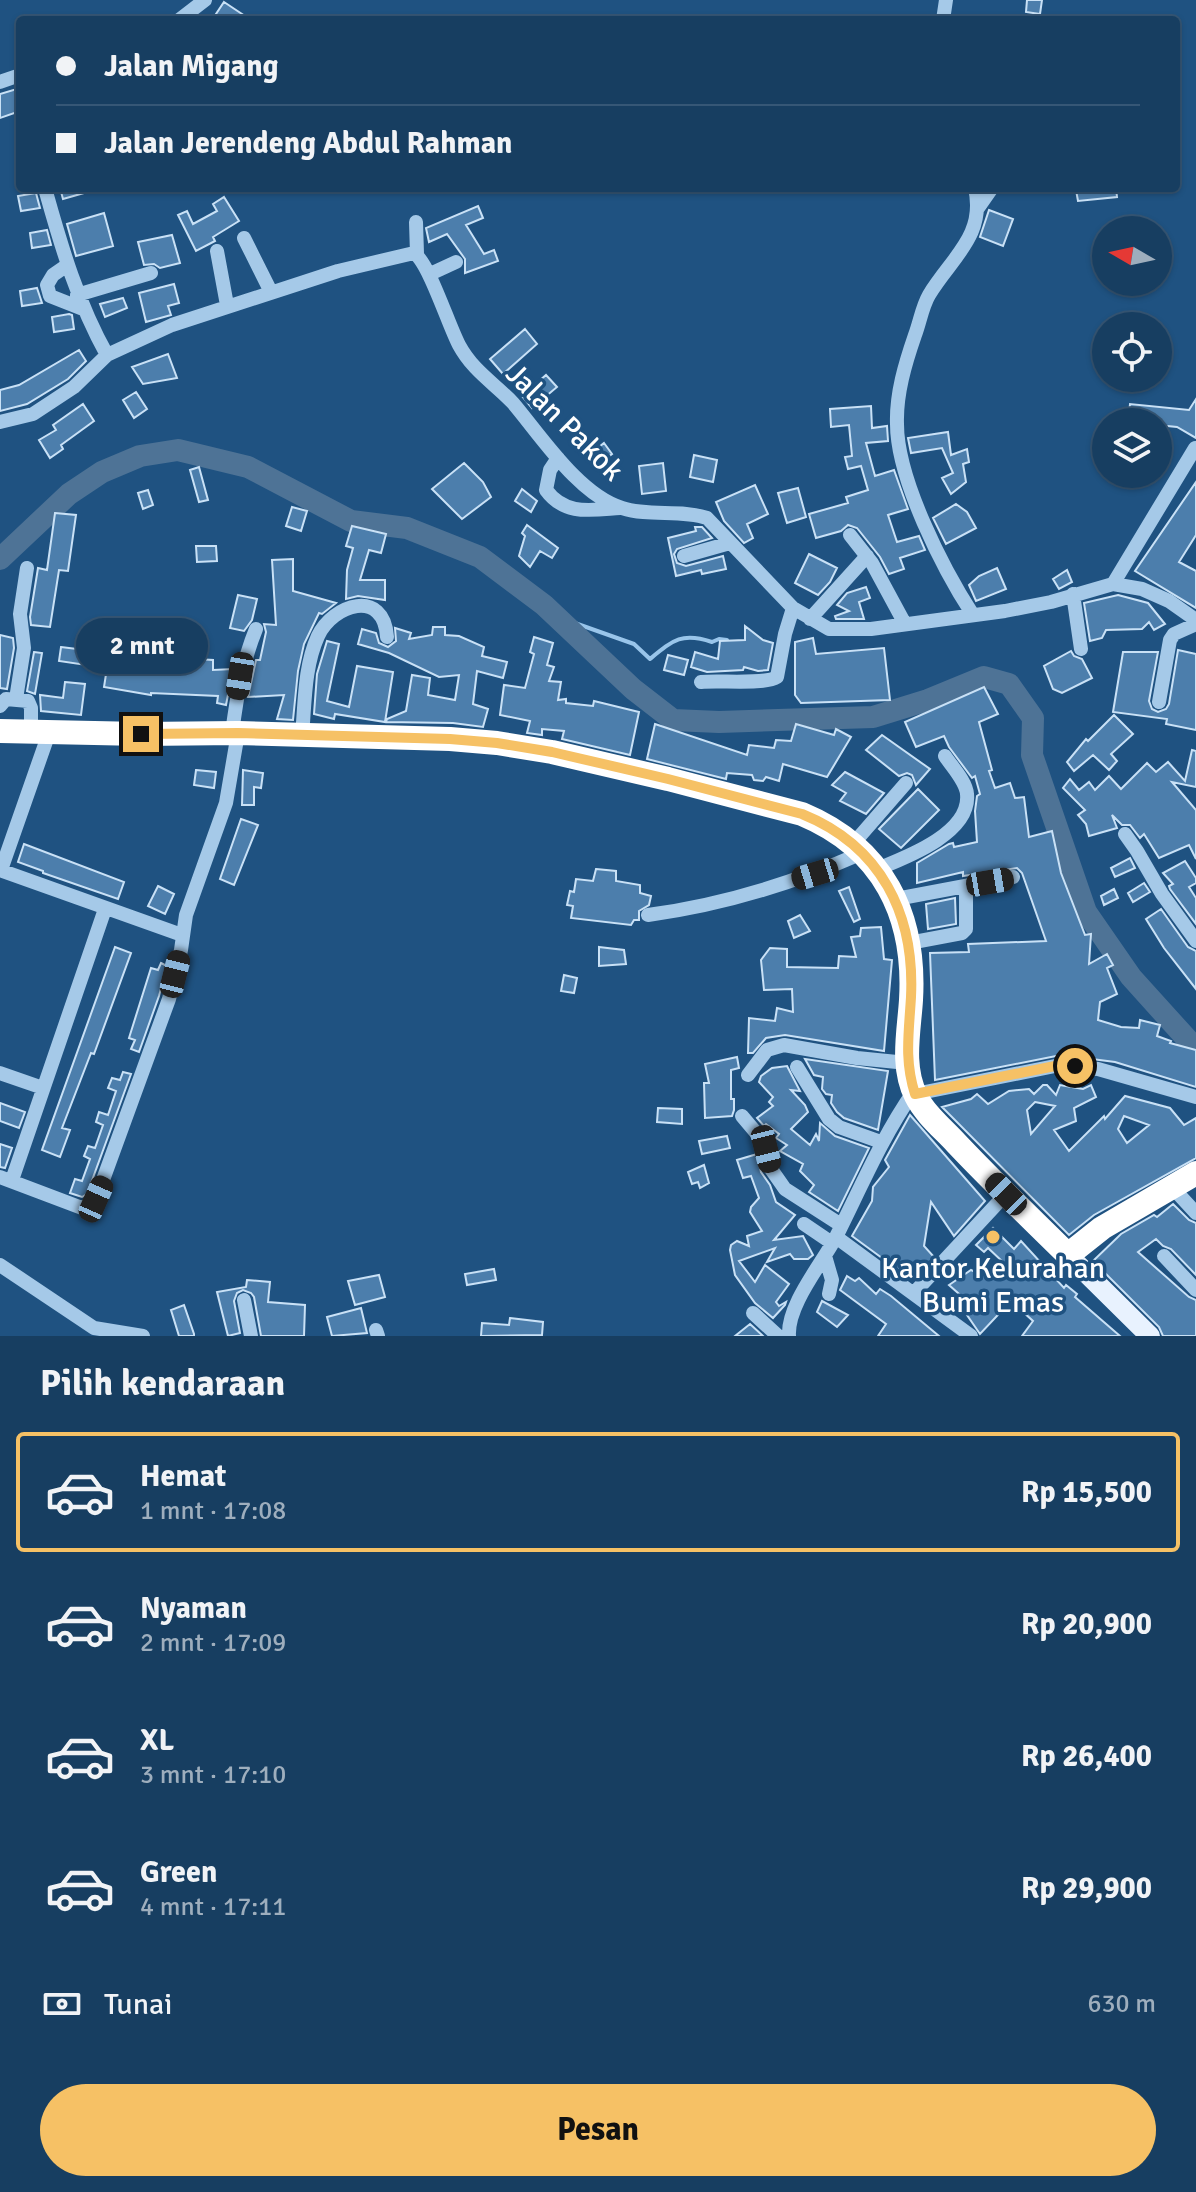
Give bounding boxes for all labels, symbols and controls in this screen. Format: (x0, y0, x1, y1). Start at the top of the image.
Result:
text: Jalan Migang (104, 48, 279, 85)
text: Jalan Jerendeng Abdul Rahman (104, 125, 513, 162)
north arrow (1092, 216, 1172, 296)
map controls (1092, 216, 1172, 488)
button: locate (1092, 312, 1172, 392)
street label: Jalan Pakok (498, 356, 631, 489)
button: layers (1092, 408, 1172, 488)
callout: 2 mnt (75, 618, 207, 674)
text: 2 mnt (110, 630, 174, 662)
car (224, 650, 256, 702)
route end (123, 716, 159, 752)
car (789, 856, 841, 892)
car (964, 866, 1016, 898)
car (158, 948, 192, 1000)
route start (1057, 1048, 1093, 1084)
car (749, 1123, 783, 1175)
car (981, 1168, 1031, 1220)
car (75, 1172, 117, 1226)
marker: Kantor Kelurahan Bumi Emas (984, 1228, 1002, 1246)
place label: Kantor Kelurahan Bumi Emas (881, 1250, 1105, 1321)
text: Pilih kendaraan (40, 1361, 285, 1406)
icon: car (44, 1456, 116, 1528)
text: Hemat (140, 1458, 226, 1495)
text: Rp 15,500 (1021, 1474, 1152, 1511)
text: 1 mnt · 17:08 (140, 1495, 286, 1527)
icon: car (44, 1588, 116, 1660)
text: Nyaman (140, 1590, 247, 1627)
text: Rp 20,900 (1021, 1606, 1152, 1643)
text: 2 mnt · 17:09 (140, 1627, 286, 1659)
icon: car (44, 1720, 116, 1792)
text: XL (140, 1722, 174, 1759)
text: Rp 26,400 (1021, 1738, 1152, 1775)
text: 3 mnt · 17:10 (140, 1759, 286, 1791)
icon: car (44, 1852, 116, 1924)
text: Green (140, 1854, 217, 1891)
text: Rp 29,900 (1021, 1870, 1152, 1907)
text: 4 mnt · 17:11 (140, 1891, 286, 1923)
icon: cash (40, 1982, 84, 2026)
text: Tunai (104, 1986, 172, 2023)
text: 630 m (1087, 1988, 1156, 2020)
button: Pesan (40, 2084, 1156, 2176)

